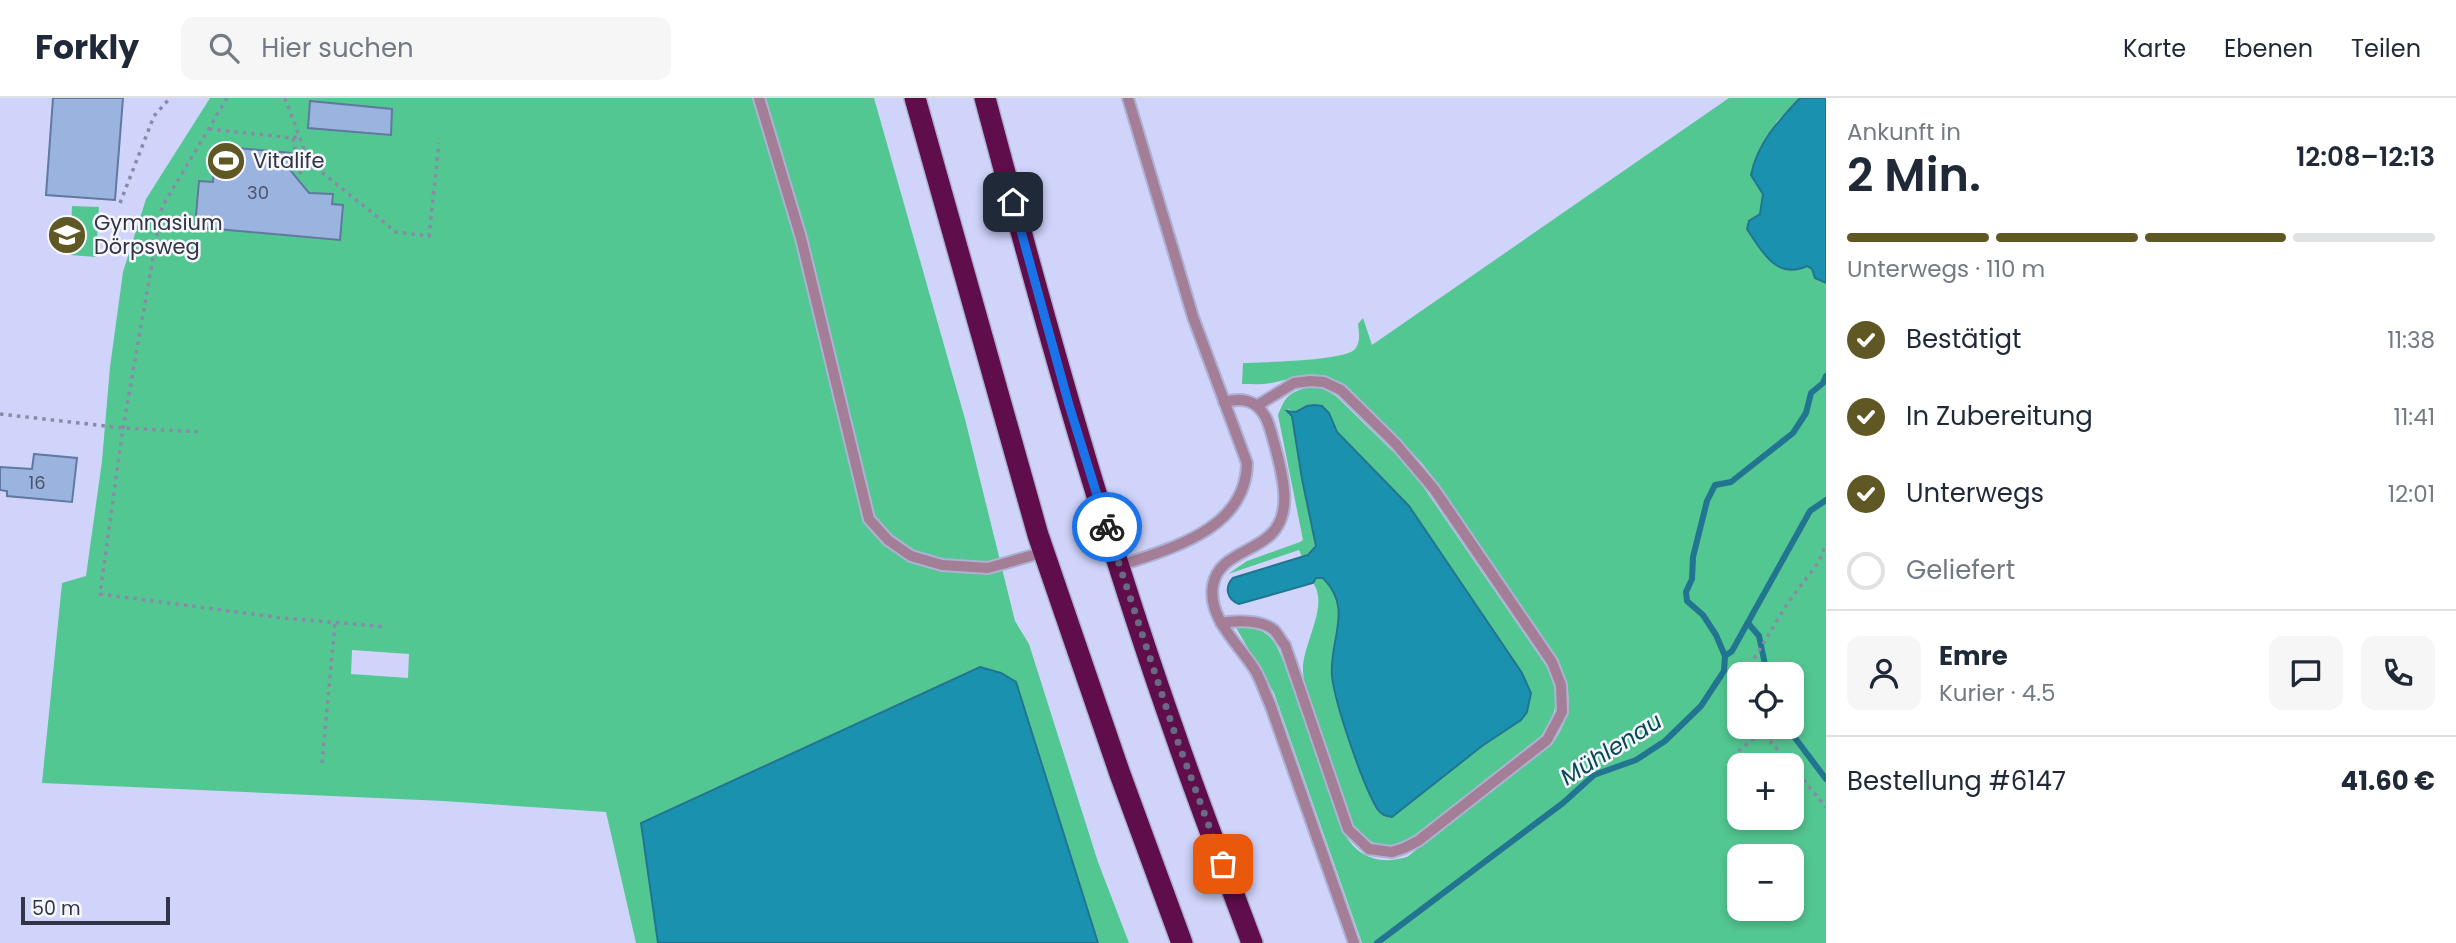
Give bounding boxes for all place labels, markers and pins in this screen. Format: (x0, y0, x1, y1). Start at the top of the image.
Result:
sports icon: Vitalife (205, 140, 247, 182)
place label: Vitalife (253, 146, 324, 175)
pin (983, 172, 1043, 232)
place label: Gymnasium Dörpsweg (94, 208, 223, 261)
school or university icon: Gymnasium Dörpsweg (46, 214, 88, 256)
pin (1193, 834, 1253, 894)

